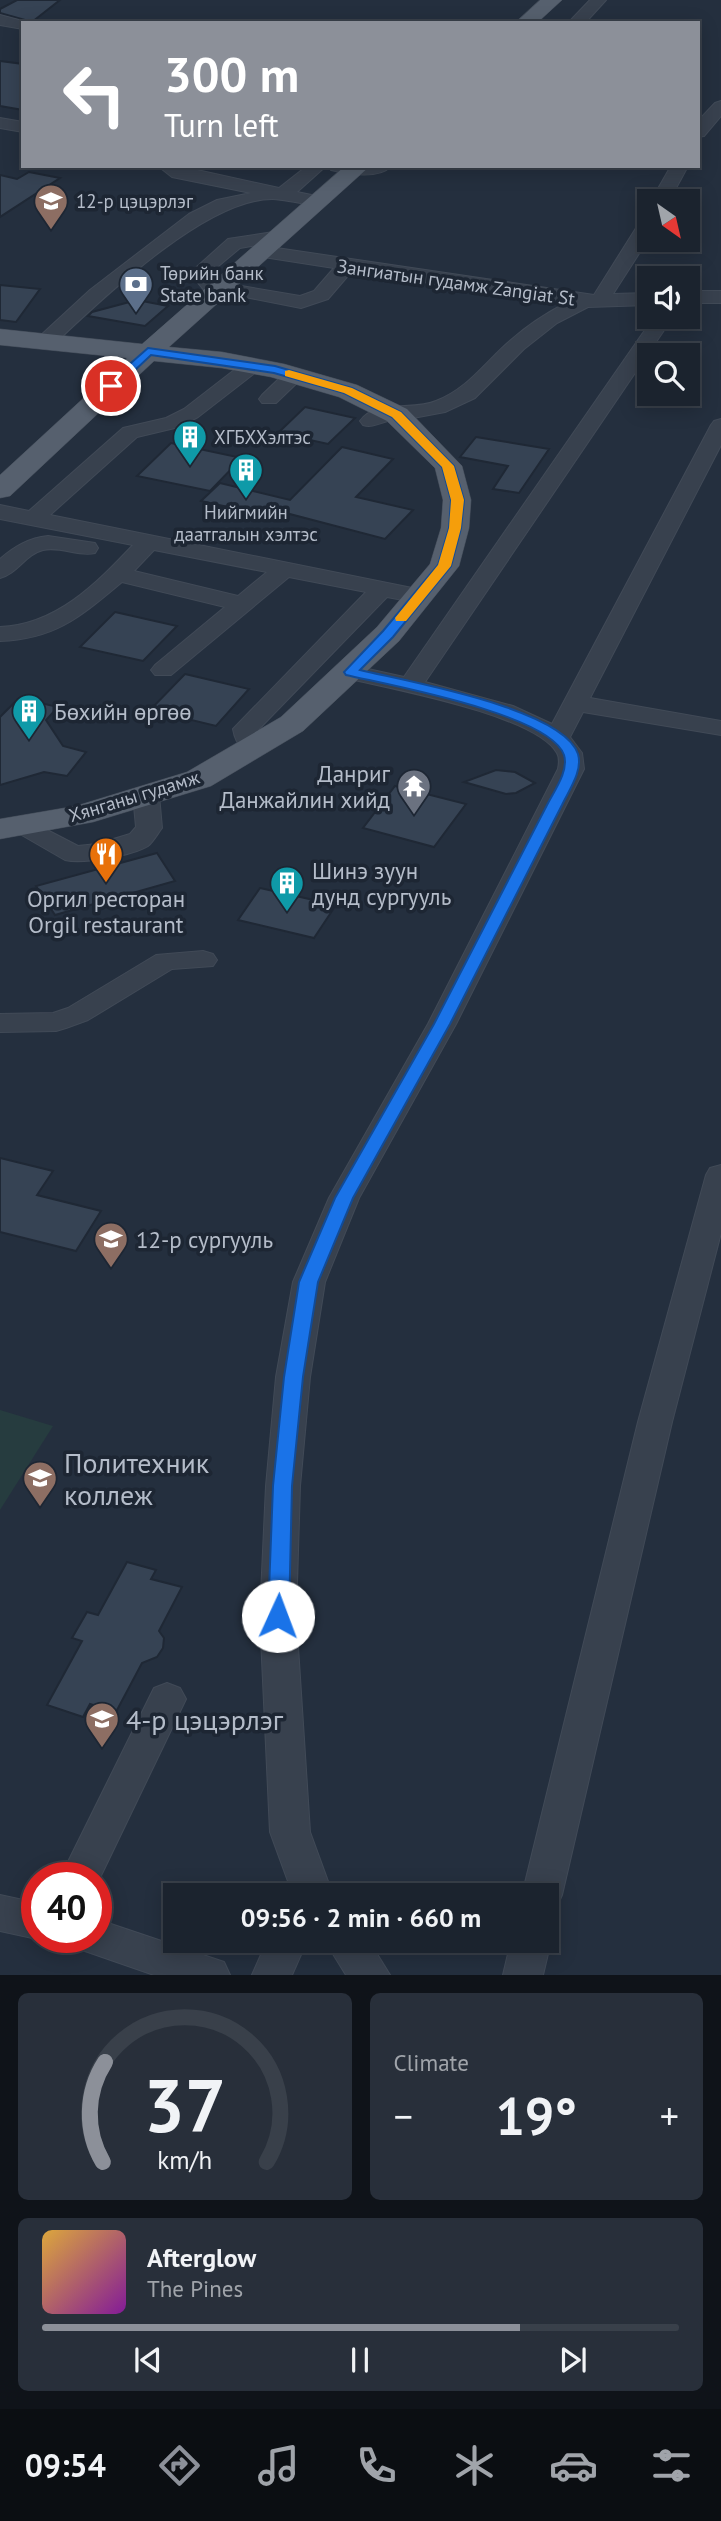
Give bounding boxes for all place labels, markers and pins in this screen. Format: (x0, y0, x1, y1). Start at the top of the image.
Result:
school or university icon: 12-р цэцэрлэг (32, 182, 70, 231)
place label: 12-р цэцэрлэг (76, 189, 194, 213)
place label: Төрийн банк State bank (160, 261, 264, 307)
bank icon: Төрийн банк State bank (117, 265, 155, 314)
pin (81, 356, 141, 416)
building icon: ХГБХХэлтэс (171, 418, 209, 467)
place label: ХГБХХэлтэс (214, 425, 311, 449)
building icon: Нийгмийн даатгалын хэлтэс (227, 451, 265, 500)
place label: Нийгмийн даатгалын хэлтэс (174, 500, 318, 546)
building icon: Бөхийн өргөө (10, 692, 48, 741)
place label: Бөхийн өргөө (54, 697, 192, 726)
place label: Данриг Данжайлин хийд (220, 759, 391, 814)
temple icon: Данриг Данжайлин хийд (395, 767, 433, 816)
restaurant icon: Оргил ресторан Orgil restaurant (87, 835, 125, 884)
place label: Шинэ зуун дунд сургууль (312, 856, 451, 911)
building icon: Шинэ зуун дунд сургууль (268, 864, 306, 913)
place label: Оргил ресторан Orgil restaurant (27, 884, 185, 939)
school or university icon: 12-р сургууль (92, 1220, 130, 1269)
place label: 12-р сургууль (136, 1225, 273, 1254)
place label: Политехник коллеж (64, 1444, 210, 1513)
school or university icon: Политехник коллеж (21, 1459, 59, 1508)
school or university icon: 4-р цэцэрлэг (83, 1700, 121, 1749)
place label: 4-р цэцэрлэг (126, 1701, 284, 1738)

